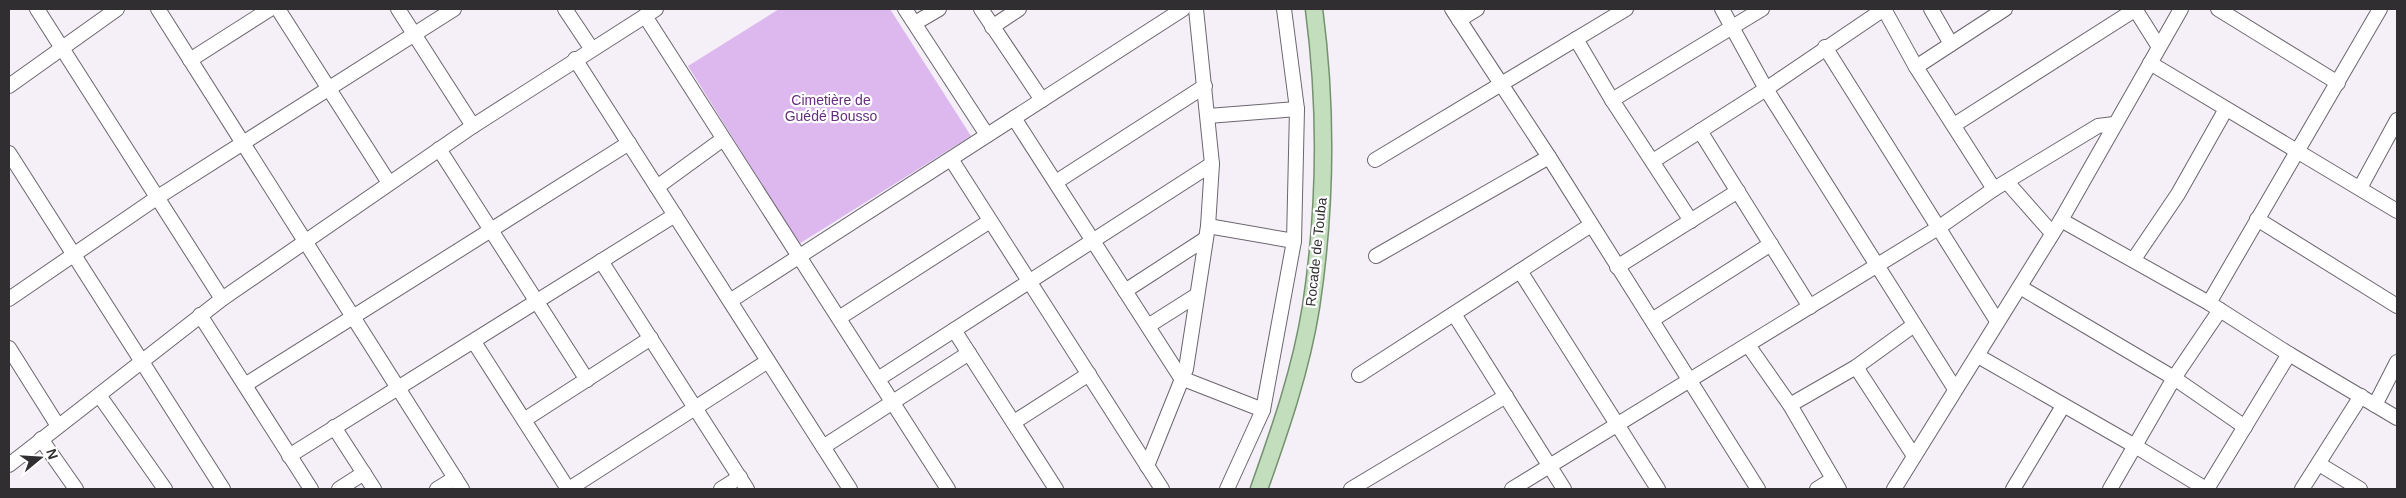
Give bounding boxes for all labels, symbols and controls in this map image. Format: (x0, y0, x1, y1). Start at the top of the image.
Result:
park label: Cimetière de Guédé Bousso (785, 92, 878, 124)
street label: Rocade de Touba (1302, 197, 1330, 307)
north arrow (15, 433, 65, 483)
text: N (43, 447, 62, 461)

